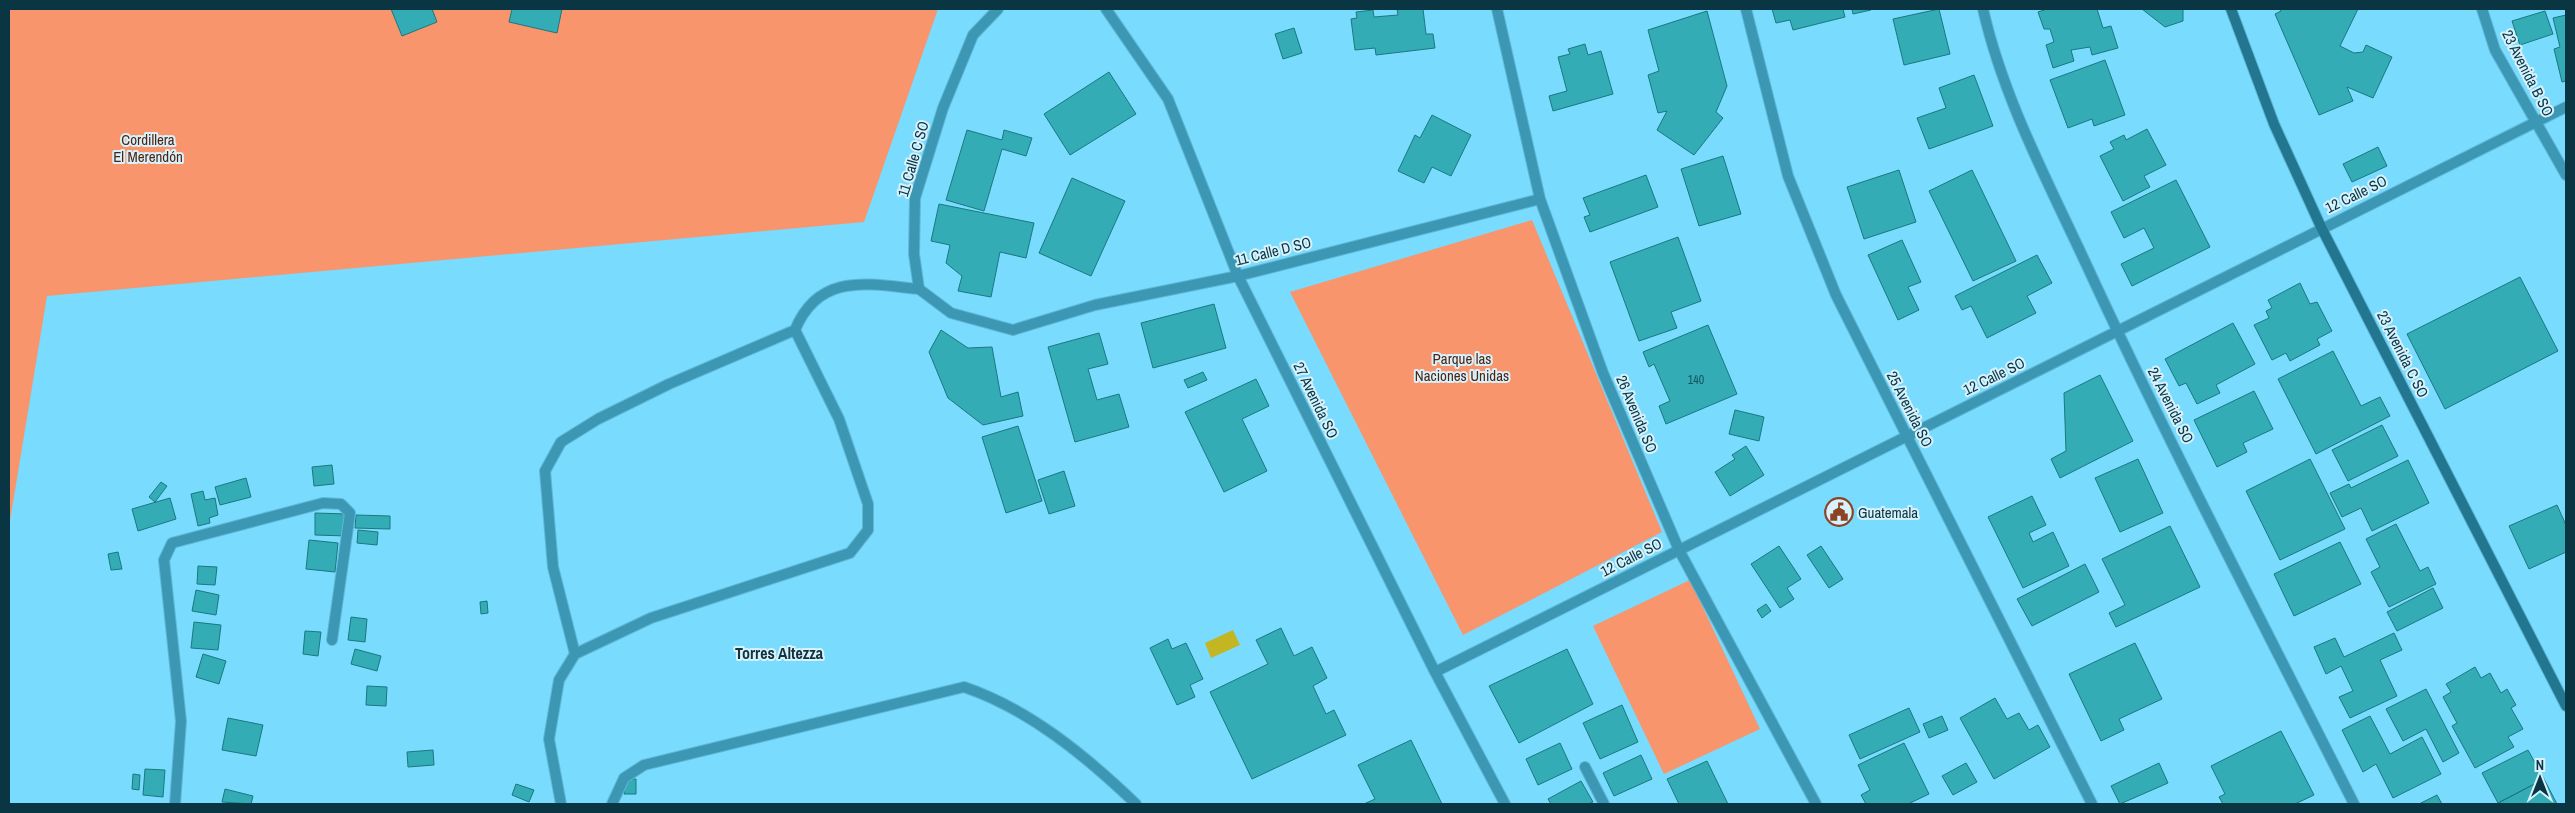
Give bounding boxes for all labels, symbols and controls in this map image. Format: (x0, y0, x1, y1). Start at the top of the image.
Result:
street label: 23 Avenida B SO (2497, 26, 2559, 120)
street label: 11 Calle C SO (892, 119, 934, 199)
park label: Cordillera El Merendón (113, 129, 183, 167)
street label: 12 Calle SO (2322, 170, 2390, 218)
street label: 11 Calle D SO (1233, 231, 1313, 271)
street label: 23 Avenida C SO (2372, 307, 2434, 401)
park label: Parque las Naciones Unidas (1415, 348, 1509, 386)
street label: 12 Calle SO (1960, 352, 2028, 400)
street label: 27 Avenida SO (1288, 358, 1344, 442)
street label: 24 Avenida SO (2143, 363, 2199, 447)
street label: 25 Avenida SO (1882, 367, 1938, 451)
street label: 26 Avenida SO (1611, 372, 1663, 456)
house number: 140 (1688, 372, 1704, 388)
public building icon: Guatemala (1824, 497, 1854, 527)
place label: Guatemala (1858, 502, 1918, 523)
street label: 12 Calle SO (1597, 533, 1665, 581)
district label: Torres Altezza (735, 642, 824, 664)
north arrow (2515, 753, 2565, 803)
text: N (2536, 756, 2544, 774)

